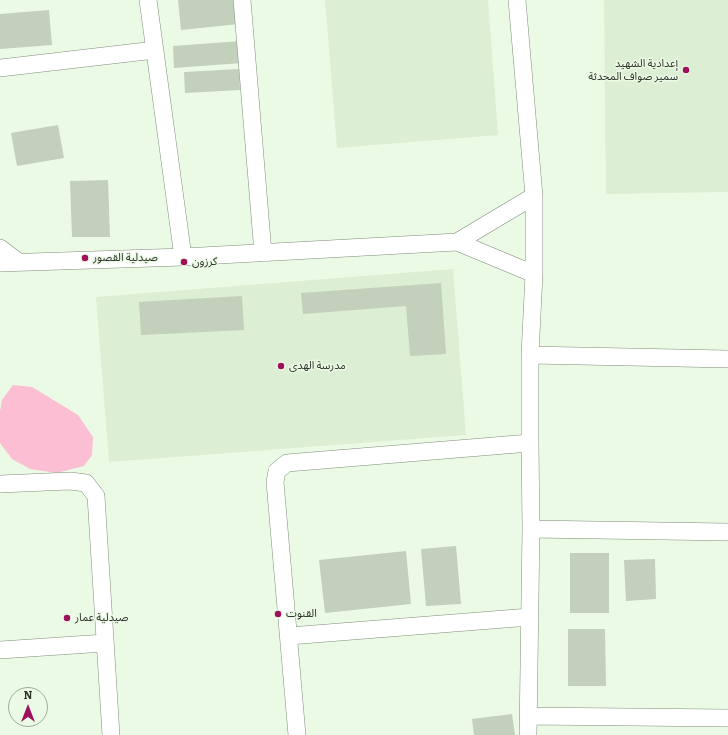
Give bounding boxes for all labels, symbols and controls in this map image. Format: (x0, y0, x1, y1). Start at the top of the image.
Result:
place label: إعدادية الشهيد سمير صواف المحدثة (588, 57, 678, 83)
marker: إعدادية الشهيد سمير صواف المحدثة (681, 65, 691, 75)
place label: صيدلية القصور (93, 251, 158, 265)
marker: صيدلية القصور (80, 253, 90, 263)
place label: كرزون (192, 255, 217, 269)
marker: كرزون (179, 257, 189, 267)
place label: مدرسة الهدى (289, 359, 346, 373)
marker: مدرسة الهدى (276, 361, 286, 371)
place label: القنوت (286, 607, 317, 621)
marker: القنوت (273, 609, 283, 619)
place label: صيدلية عمار (75, 611, 129, 625)
marker: صيدلية عمار (62, 613, 72, 623)
north arrow (8, 687, 48, 727)
text: N (24, 689, 32, 702)

